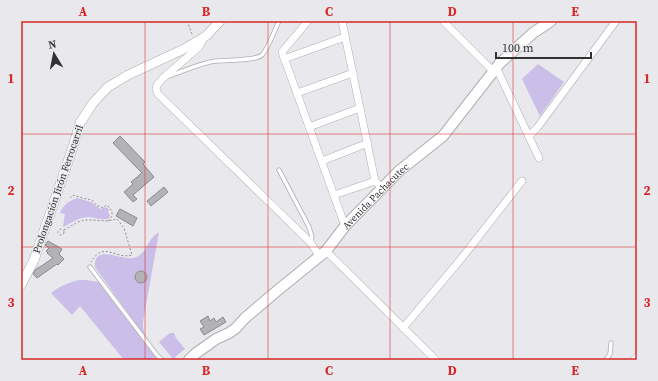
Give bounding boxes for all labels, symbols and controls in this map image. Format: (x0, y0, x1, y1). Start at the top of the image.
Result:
text: A (79, 3, 88, 20)
text: B (202, 3, 211, 20)
text: C (325, 3, 333, 20)
text: D (447, 3, 457, 20)
text: E (571, 3, 579, 20)
north arrow (34, 34, 74, 74)
scale bar (496, 34, 591, 60)
text: N (47, 37, 58, 53)
text: 100 m (502, 40, 534, 56)
text: 1 (7, 70, 15, 87)
text: 1 (643, 70, 651, 87)
street label: Prolongación Jirón Ferrocarril (30, 123, 86, 255)
street label: Avenida Pachacutec (339, 159, 411, 232)
text: 2 (7, 182, 15, 199)
text: 2 (643, 182, 651, 199)
text: 3 (7, 294, 15, 311)
text: 3 (643, 294, 651, 311)
text: A (79, 362, 88, 379)
text: B (202, 362, 211, 379)
text: C (325, 362, 333, 379)
text: D (447, 362, 457, 379)
text: E (571, 362, 579, 379)

